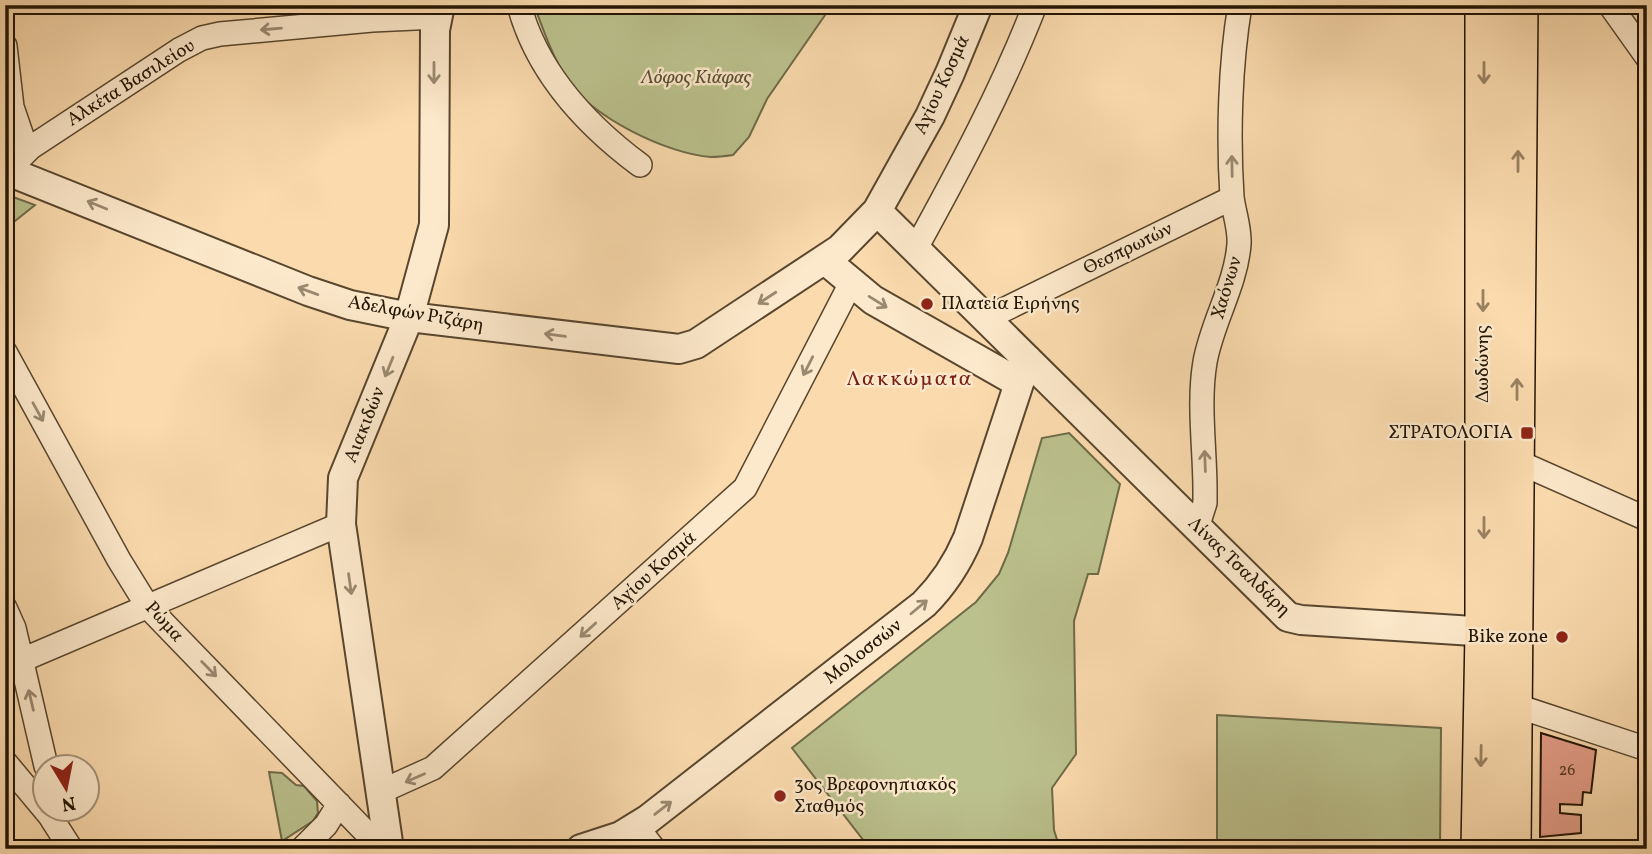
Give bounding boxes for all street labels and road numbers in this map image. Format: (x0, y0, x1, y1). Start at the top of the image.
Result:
street label: Αγίου Κοσμά (908, 31, 977, 139)
street label: Αλκέτα Βασιλείου (62, 33, 200, 133)
street label: Θεσπρωτών (1079, 216, 1177, 282)
street label: Χαόνων (1205, 253, 1249, 323)
street label: Αδελφών Ριζάρη (346, 289, 486, 339)
street label: Δωδώνης (1470, 325, 1496, 403)
street label: Αιακιδών (338, 383, 392, 467)
street label: Λίνας Τσαλδάρη (1182, 511, 1296, 623)
street label: Αγίου Κοσμά (606, 525, 703, 616)
street label: Ρώμα (139, 596, 190, 649)
street label: Μολοσσών (819, 613, 907, 691)

